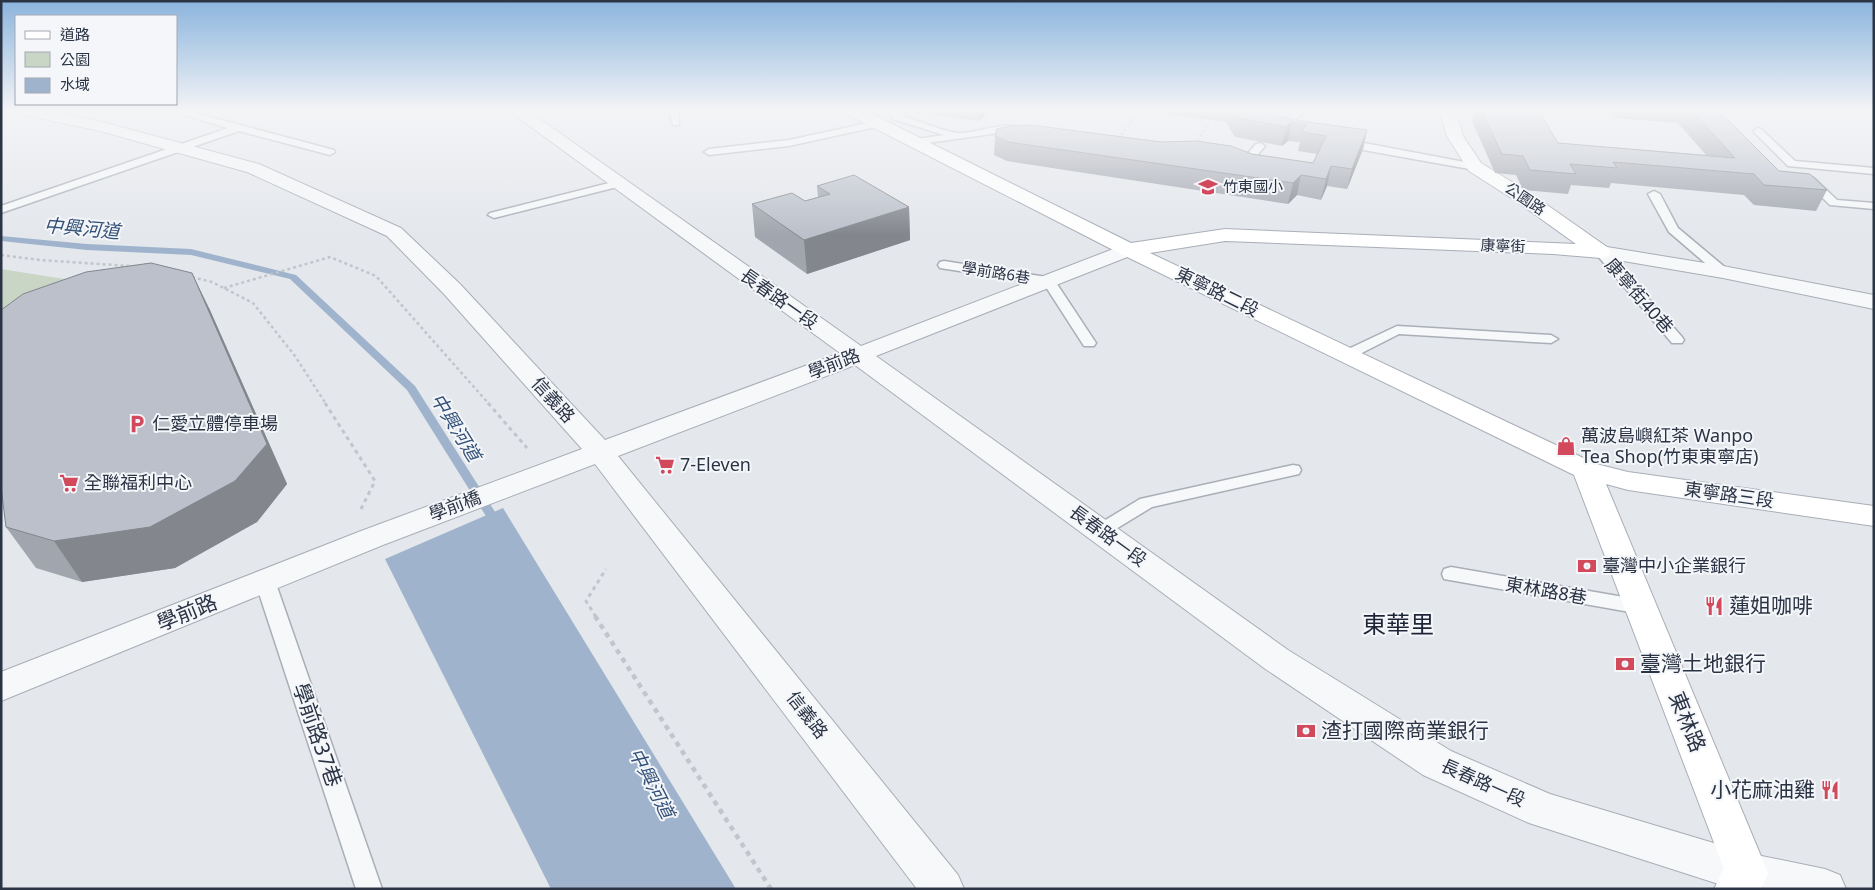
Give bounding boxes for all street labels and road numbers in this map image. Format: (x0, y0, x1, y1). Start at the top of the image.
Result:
street label: 公園路 (1501, 177, 1550, 219)
street label: 康寧街 (1480, 234, 1526, 256)
street label: 康寧街40巷 (1600, 253, 1679, 338)
street label: 學前路6巷 (961, 257, 1032, 287)
street label: 東寧路二段 (1172, 261, 1263, 322)
street label: 長春路一段 (736, 263, 823, 334)
street label: 學前路 (804, 342, 863, 384)
street label: 信義路 (527, 371, 581, 427)
street label: 東寧路三段 (1683, 476, 1775, 512)
street label: 學前橋 (425, 484, 484, 526)
street label: 長春路一段 (1065, 499, 1152, 571)
street label: 東林路8巷 (1504, 571, 1589, 609)
street label: 學前路 (152, 587, 221, 637)
street label: 學前路37巷 (287, 679, 349, 790)
street label: 信義路 (782, 686, 834, 743)
street label: 東林路 (1663, 687, 1713, 756)
street label: 長春路一段 (1437, 753, 1529, 811)

